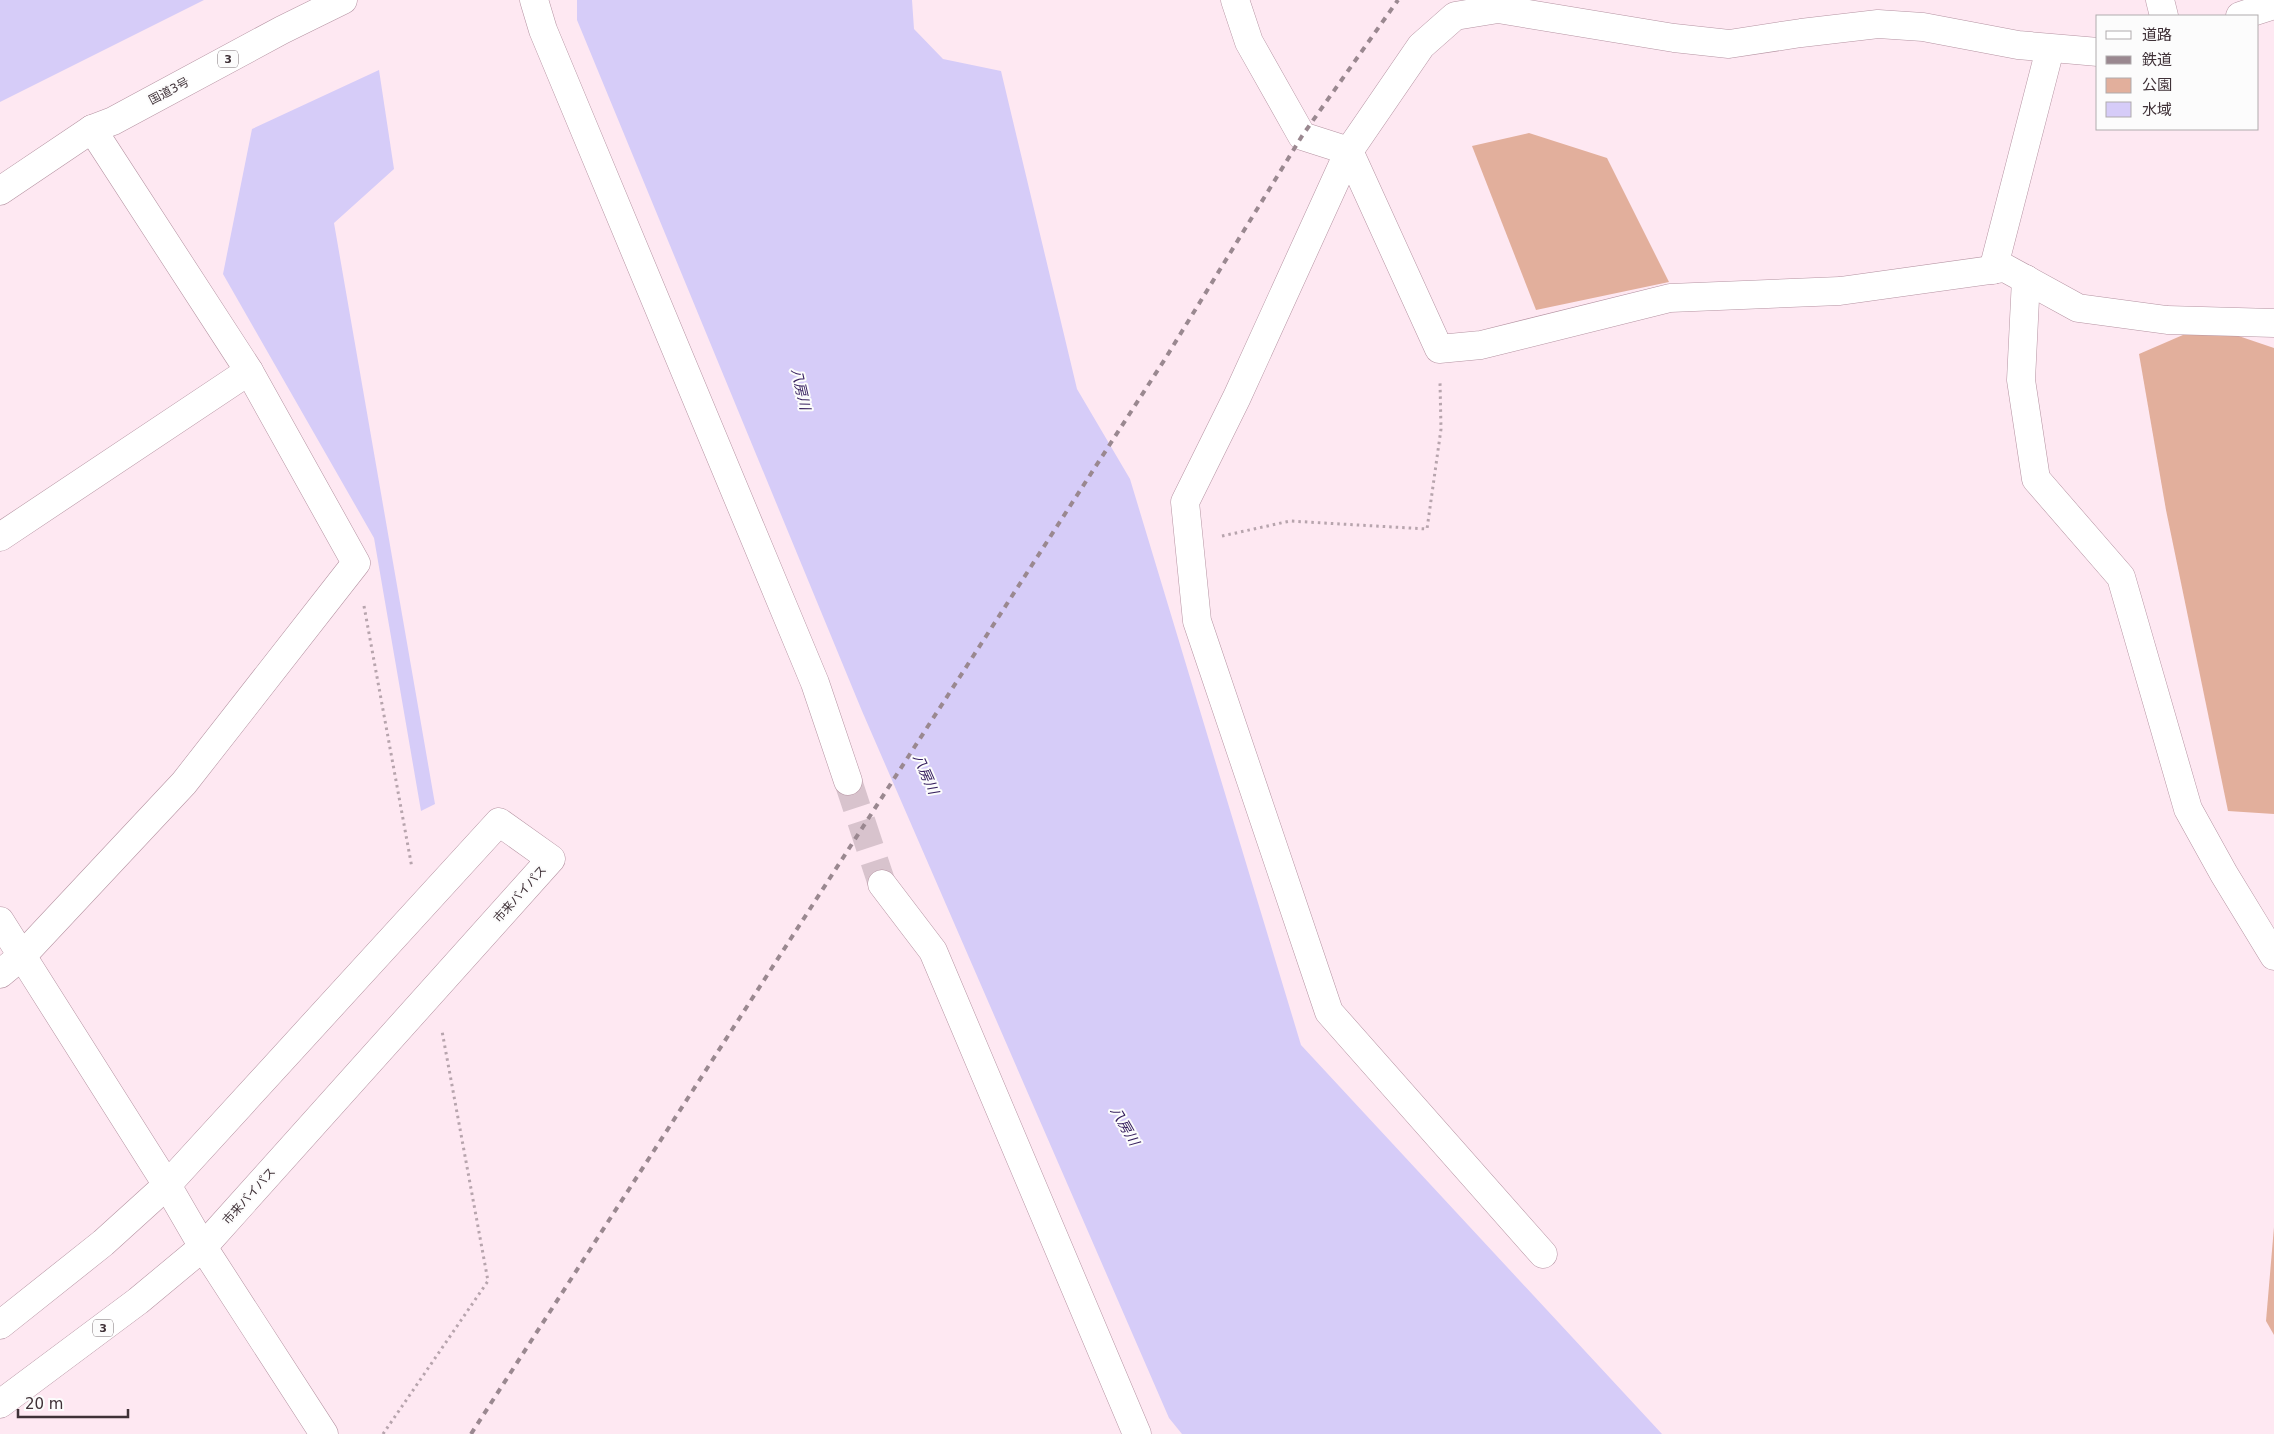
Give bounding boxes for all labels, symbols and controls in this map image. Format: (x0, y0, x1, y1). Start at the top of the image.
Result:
legend (2096, 15, 2259, 130)
text: 道路 (2142, 26, 2172, 44)
road number: 3 (218, 51, 238, 68)
text: 鉄道 (2142, 51, 2172, 69)
street label: 国道3号 (146, 75, 192, 107)
text: 公園 (2142, 76, 2172, 94)
text: 水域 (2142, 101, 2172, 119)
water label: 八房川 (788, 367, 814, 413)
water label: 八房川 (910, 752, 943, 798)
street label: 市来バイパス (491, 863, 549, 925)
water label: 八房川 (1108, 1104, 1143, 1150)
street label: 市来バイパス (220, 1165, 278, 1227)
road number: 3 (93, 1320, 113, 1336)
scale bar (18, 1386, 128, 1418)
text: 20 m (25, 1395, 63, 1413)

